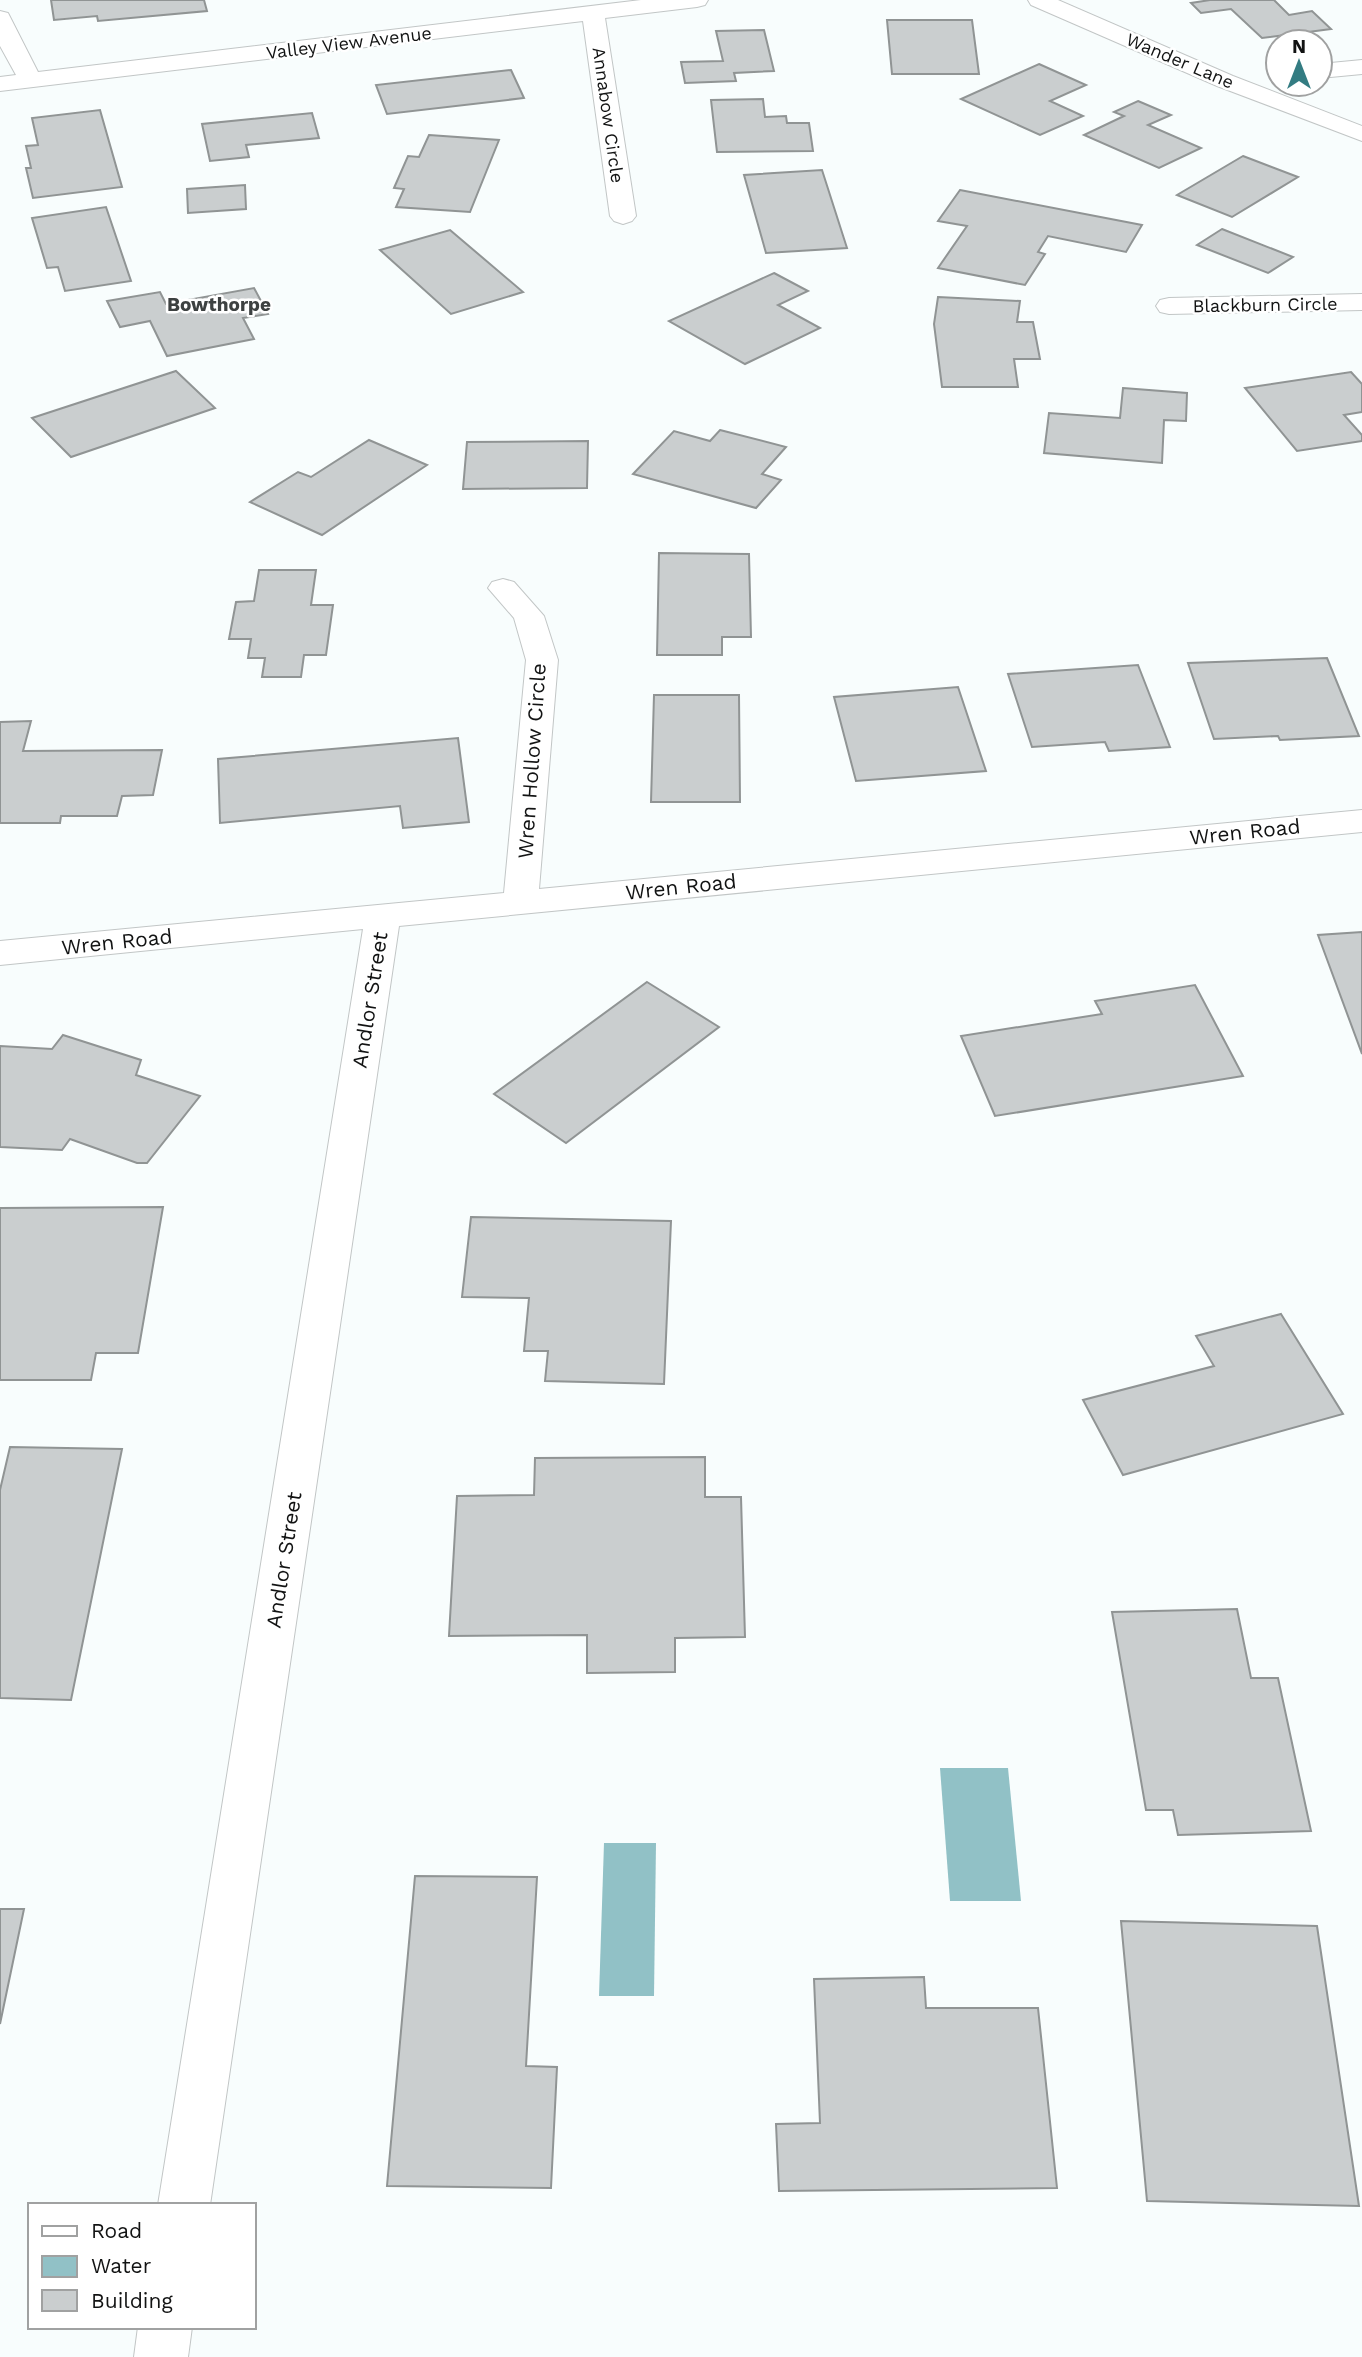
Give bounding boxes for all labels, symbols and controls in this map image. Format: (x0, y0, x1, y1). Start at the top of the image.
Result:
street label: Valley View Avenue (265, 22, 433, 63)
street label: Wander Lane (1123, 28, 1237, 93)
north arrow (1264, 28, 1334, 98)
text: N (1292, 35, 1306, 58)
street label: Annabow Circle (589, 46, 628, 184)
district label: Bowthorpe (167, 293, 271, 316)
street label: Blackburn Circle (1192, 293, 1338, 316)
street label: Wren Hollow Circle (512, 662, 551, 860)
street label: Wren Road (1188, 813, 1302, 850)
street label: Wren Road (624, 868, 738, 905)
street label: Wren Road (60, 923, 174, 960)
street label: Andlor Street (346, 930, 393, 1070)
street label: Andlor Street (260, 1490, 307, 1630)
legend (28, 2203, 256, 2329)
text: Road (91, 2218, 142, 2243)
text: Water (91, 2253, 152, 2278)
text: Building (91, 2288, 173, 2313)

